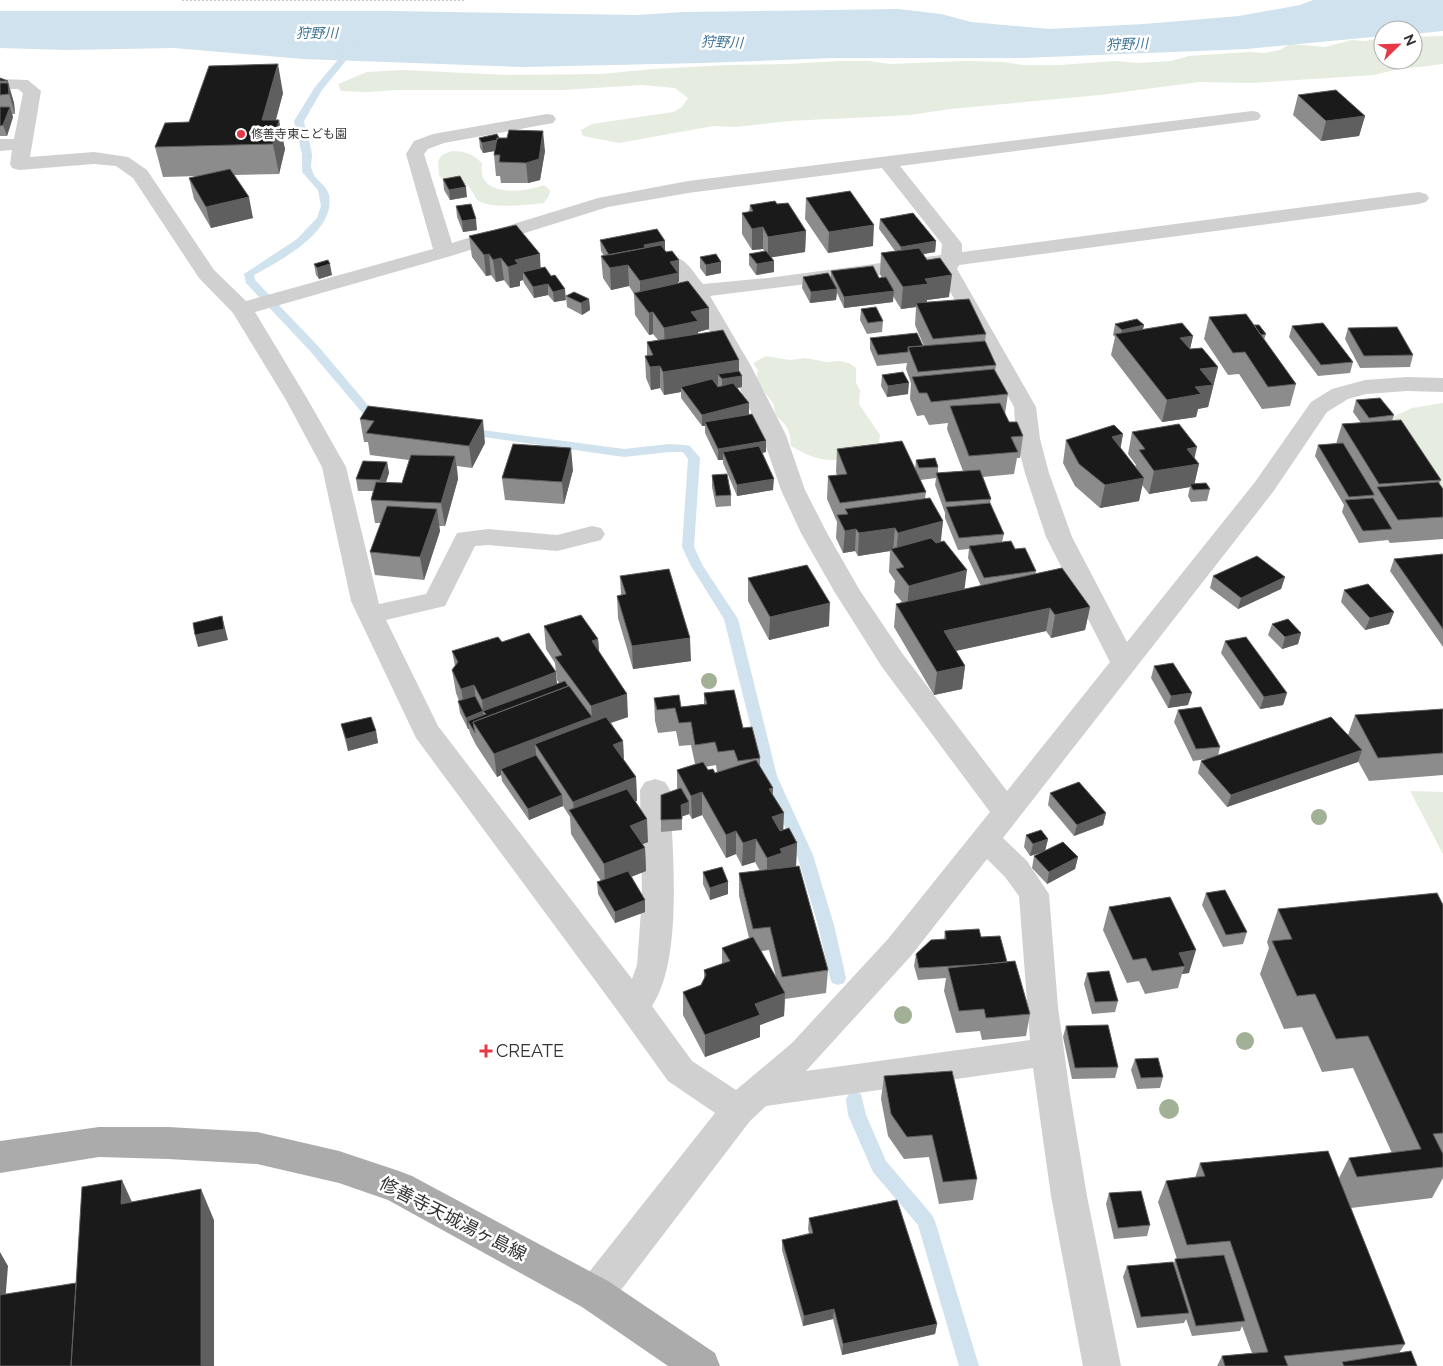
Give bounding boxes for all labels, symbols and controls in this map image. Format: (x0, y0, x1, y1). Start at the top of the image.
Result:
north arrow (1373, 20, 1423, 70)
water label: 狩野川 (296, 25, 340, 41)
text: N (1401, 32, 1419, 48)
water label: 狩野川 (701, 33, 745, 51)
water label: 狩野川 (1106, 35, 1150, 53)
place label: 修善寺東こども園 (251, 127, 347, 141)
marker: 修善寺東こども園 (235, 128, 247, 140)
place label: CREATE (496, 1040, 564, 1061)
marker: CREATE (480, 1045, 492, 1057)
street label: 修善寺天城湯ヶ島線 (376, 1172, 530, 1265)

